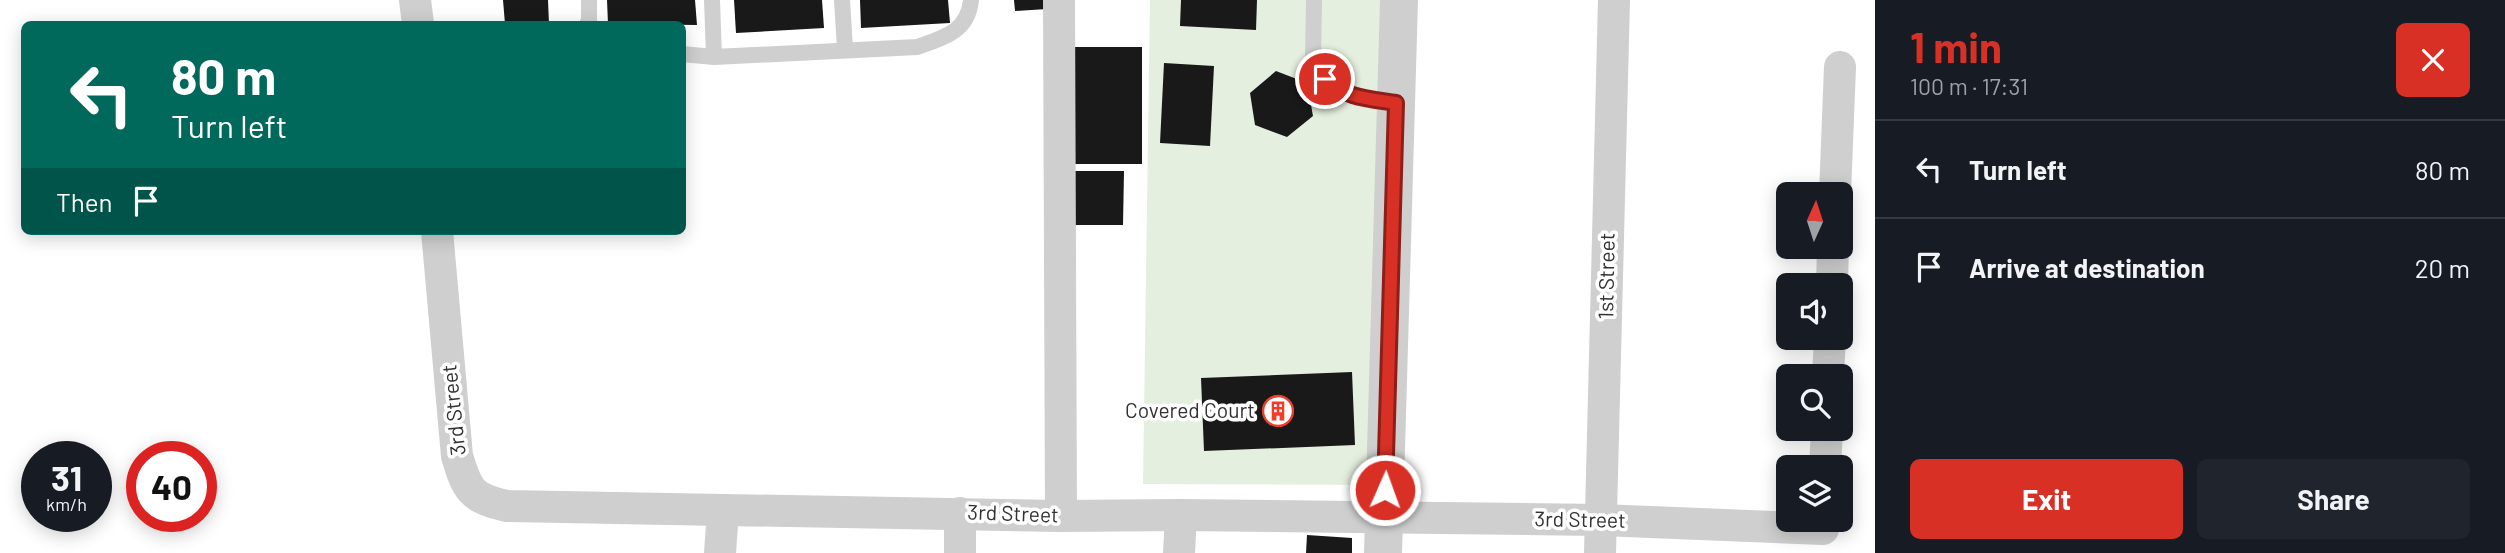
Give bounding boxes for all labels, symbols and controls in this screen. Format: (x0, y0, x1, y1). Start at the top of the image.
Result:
text: 1 min (1910, 21, 2002, 71)
button: close (2396, 23, 2470, 97)
text: 80 m (171, 46, 276, 105)
icon: left (56, 49, 147, 140)
pin (1295, 49, 1355, 109)
icon: arrive (1306, 60, 1344, 98)
text: 100 m · 17:31 (1910, 72, 2028, 100)
text: Turn left (171, 106, 288, 144)
icon: left (1910, 150, 1948, 188)
text: Turn left (1969, 154, 2067, 185)
text: 80 m (2415, 154, 2470, 185)
icon: arrive (127, 182, 165, 220)
north arrow (1776, 182, 1853, 259)
map controls (1776, 182, 1853, 532)
text: Then (56, 186, 113, 217)
street label: 1st Street (1592, 232, 1619, 319)
icon: arrive (1910, 248, 1948, 286)
text: Arrive at destination (1969, 252, 2205, 283)
text: 20 m (2415, 252, 2470, 283)
button: sound (1776, 273, 1853, 350)
street label: 3rd Street (435, 363, 470, 457)
button: search (1776, 364, 1853, 441)
building icon: Covered Court (1261, 394, 1295, 428)
place label: Covered Court (1125, 397, 1255, 422)
speed limit sign: 40 (126, 441, 217, 532)
position arrow (1348, 453, 1422, 527)
button: layers (1776, 455, 1853, 532)
text: 31 (51, 456, 82, 498)
button: Exit (1910, 459, 2183, 539)
button: Share (2197, 459, 2470, 539)
text: km/h (46, 493, 87, 515)
street label: 3rd Street (967, 498, 1059, 527)
street label: 3rd Street (1534, 505, 1626, 532)

